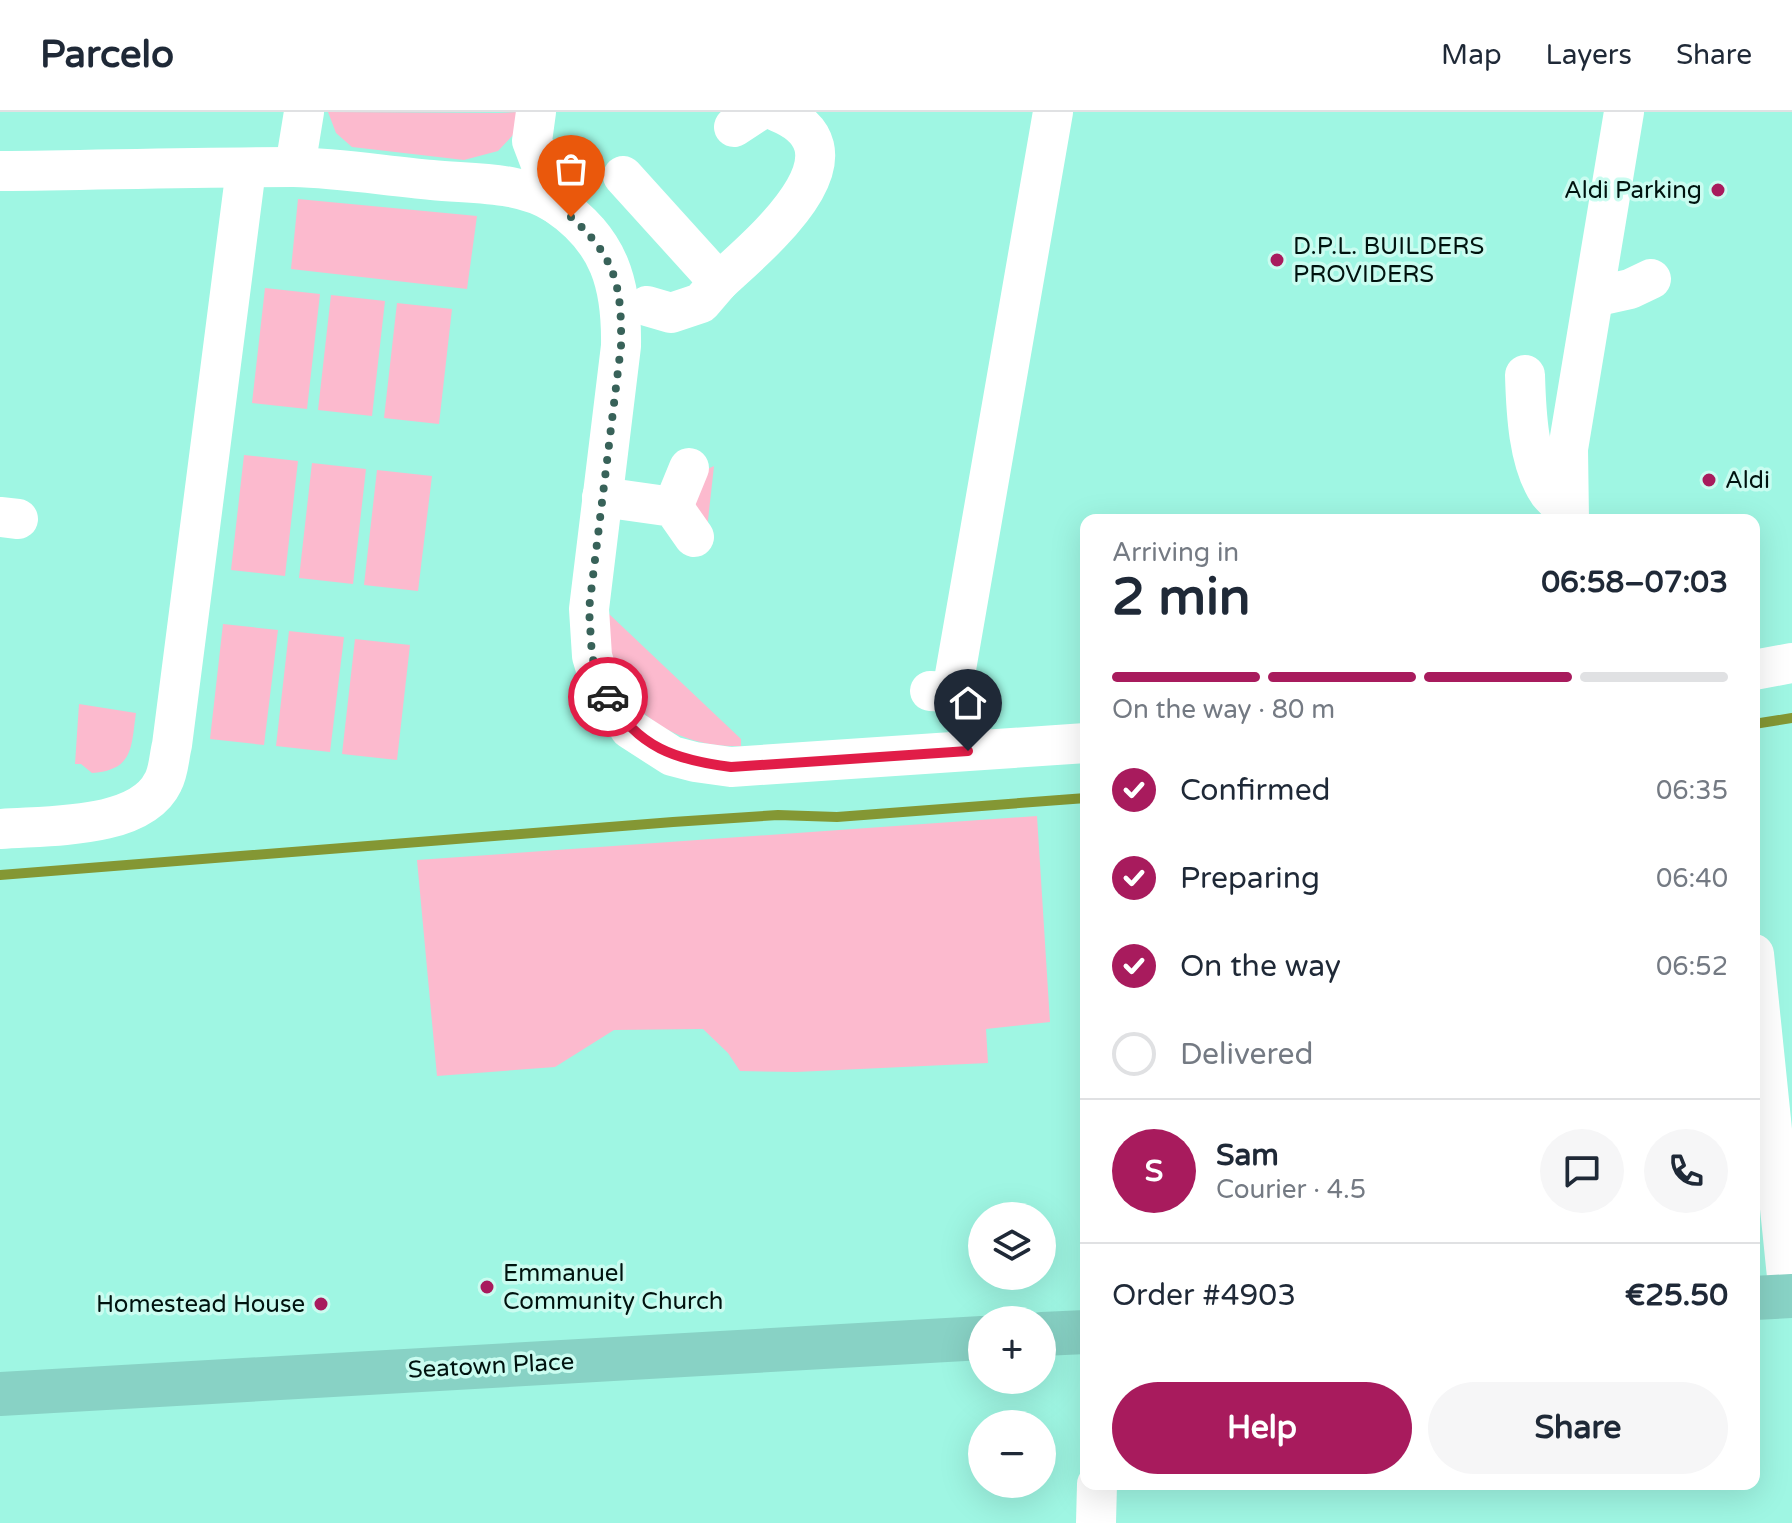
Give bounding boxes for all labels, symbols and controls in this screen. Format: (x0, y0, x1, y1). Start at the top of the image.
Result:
text: Parcelo (40, 32, 174, 78)
text: Map (1441, 38, 1502, 72)
text: Layers (1546, 38, 1632, 72)
text: Share (1676, 38, 1752, 72)
pin (537, 135, 605, 217)
icon: bag (549, 147, 593, 191)
place label: Aldi Parking (1564, 176, 1702, 205)
marker: Aldi Parking (1709, 181, 1727, 199)
place label: D.P.L. BUILDERS PROVIDERS (1293, 232, 1484, 289)
marker: D.P.L. BUILDERS PROVIDERS (1268, 251, 1286, 269)
place label: Aldi (1725, 466, 1770, 495)
marker: Aldi (1700, 471, 1718, 489)
text: Arriving in (1112, 537, 1239, 568)
text: 06:58–07:03 (1541, 564, 1728, 601)
text: 2 min (1112, 566, 1251, 629)
courier (568, 657, 648, 737)
pin (934, 669, 1002, 751)
icon: car (586, 675, 630, 719)
icon: home (946, 681, 990, 725)
text: On the way · 80 m (1112, 694, 1335, 725)
icon: check (1112, 768, 1156, 812)
text: Confirmed (1180, 772, 1331, 809)
text: 06:35 (1656, 775, 1728, 806)
icon: check (1112, 856, 1156, 900)
text: Preparing (1180, 860, 1320, 897)
text: 06:40 (1656, 863, 1728, 894)
icon: check (1112, 944, 1156, 988)
text: On the way (1180, 948, 1341, 985)
text: 06:52 (1656, 951, 1728, 982)
text: Delivered (1180, 1036, 1314, 1073)
button: chat (1540, 1129, 1624, 1213)
button: phone (1644, 1129, 1728, 1213)
text: Sam (1216, 1137, 1279, 1174)
text: S (1145, 1153, 1163, 1190)
text: Courier · 4.5 (1216, 1174, 1366, 1205)
map controls (968, 1202, 1056, 1498)
button: layers (968, 1202, 1056, 1290)
place label: Emmanuel Community Church (503, 1259, 723, 1316)
text: Order #4903 (1112, 1277, 1296, 1314)
text: €25.50 (1625, 1277, 1728, 1314)
marker: Emmanuel Community Church (478, 1278, 496, 1296)
place label: Homestead House (96, 1290, 305, 1319)
marker: Homestead House (312, 1295, 330, 1313)
button: + (968, 1306, 1056, 1394)
street label: Seatown Place (407, 1347, 575, 1385)
button: Help (1112, 1382, 1412, 1474)
button: Share (1428, 1382, 1728, 1474)
button: − (968, 1410, 1056, 1498)

